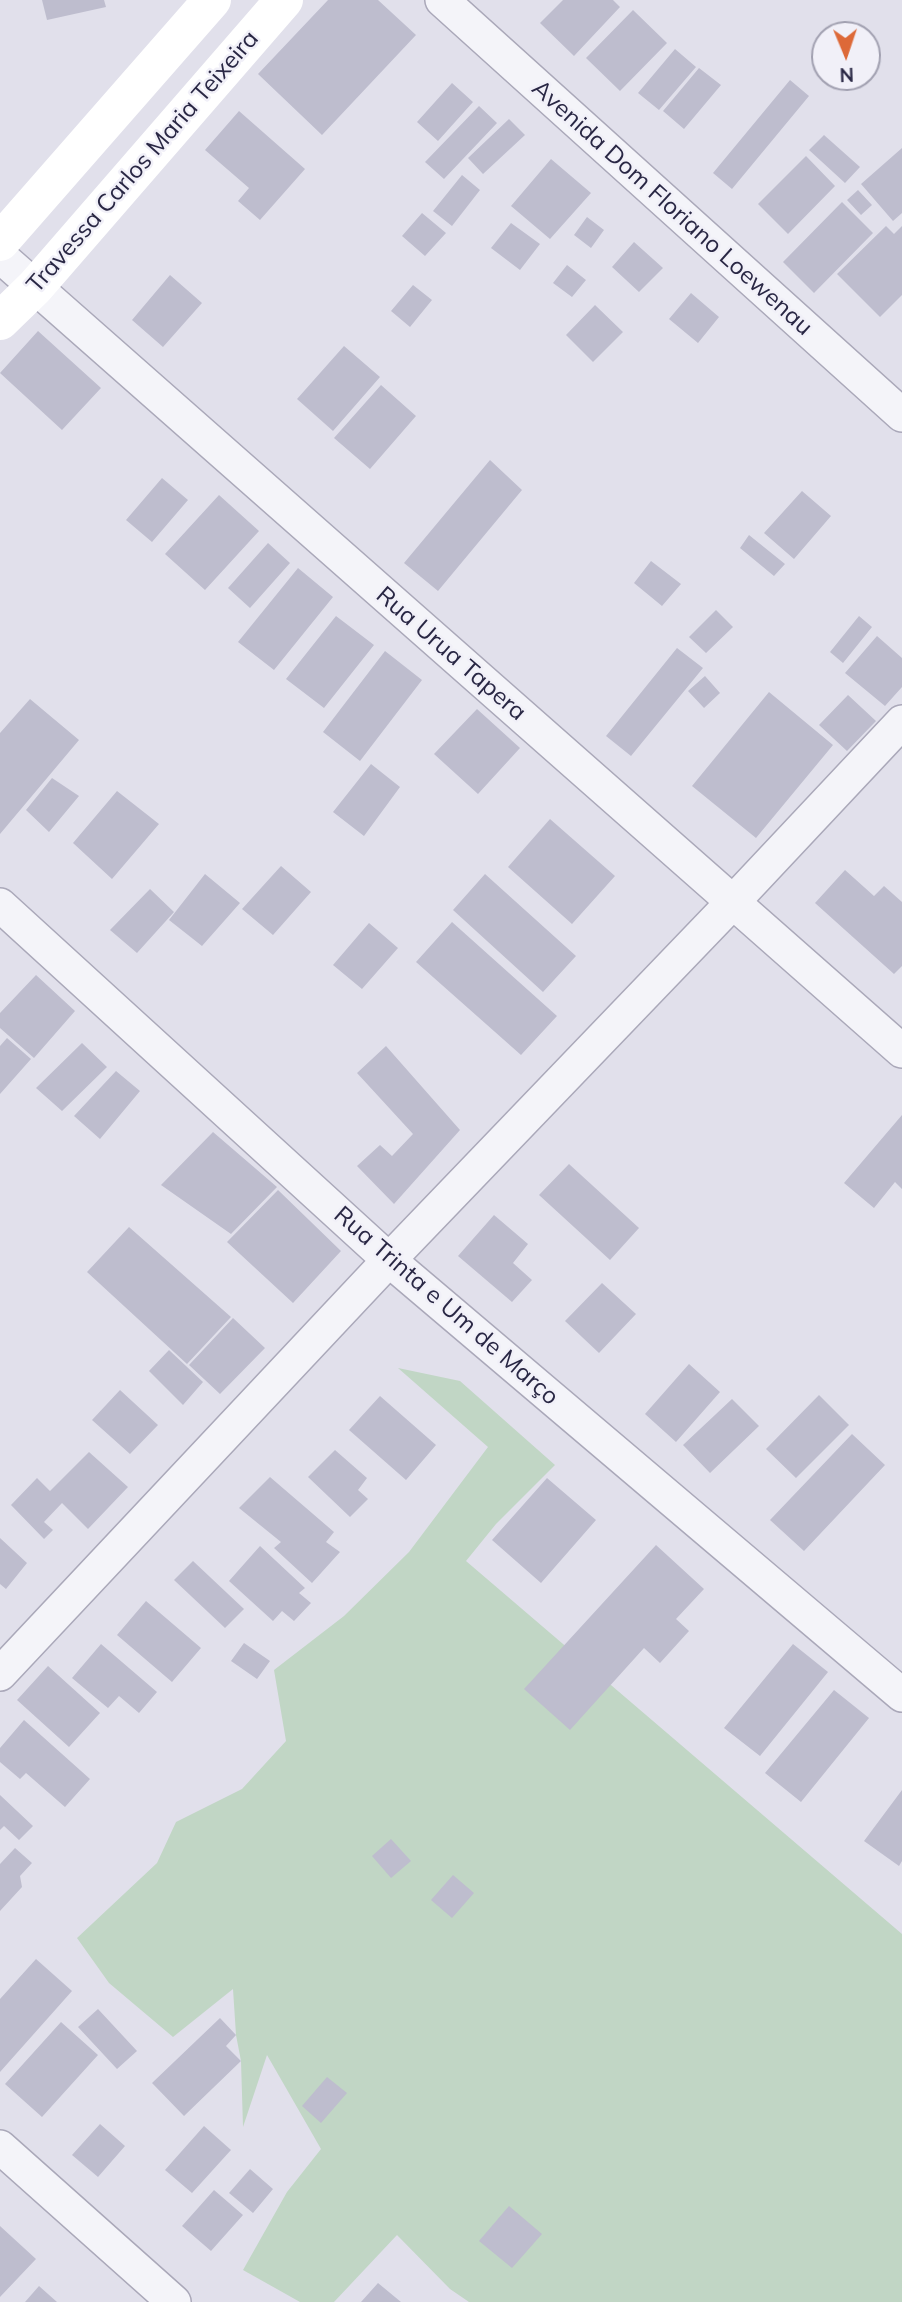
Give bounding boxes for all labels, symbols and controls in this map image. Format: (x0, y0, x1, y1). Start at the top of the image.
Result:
north arrow (811, 21, 881, 91)
street label: Travessa Carlos Maria Teixeira (21, 25, 265, 299)
text: N (839, 63, 854, 87)
street label: Avenida Dom Floriano Loewenau (526, 74, 818, 342)
street label: Rua Urua Tapera (370, 581, 532, 727)
street label: Rua Trinta e Um de Março (328, 1201, 564, 1411)

